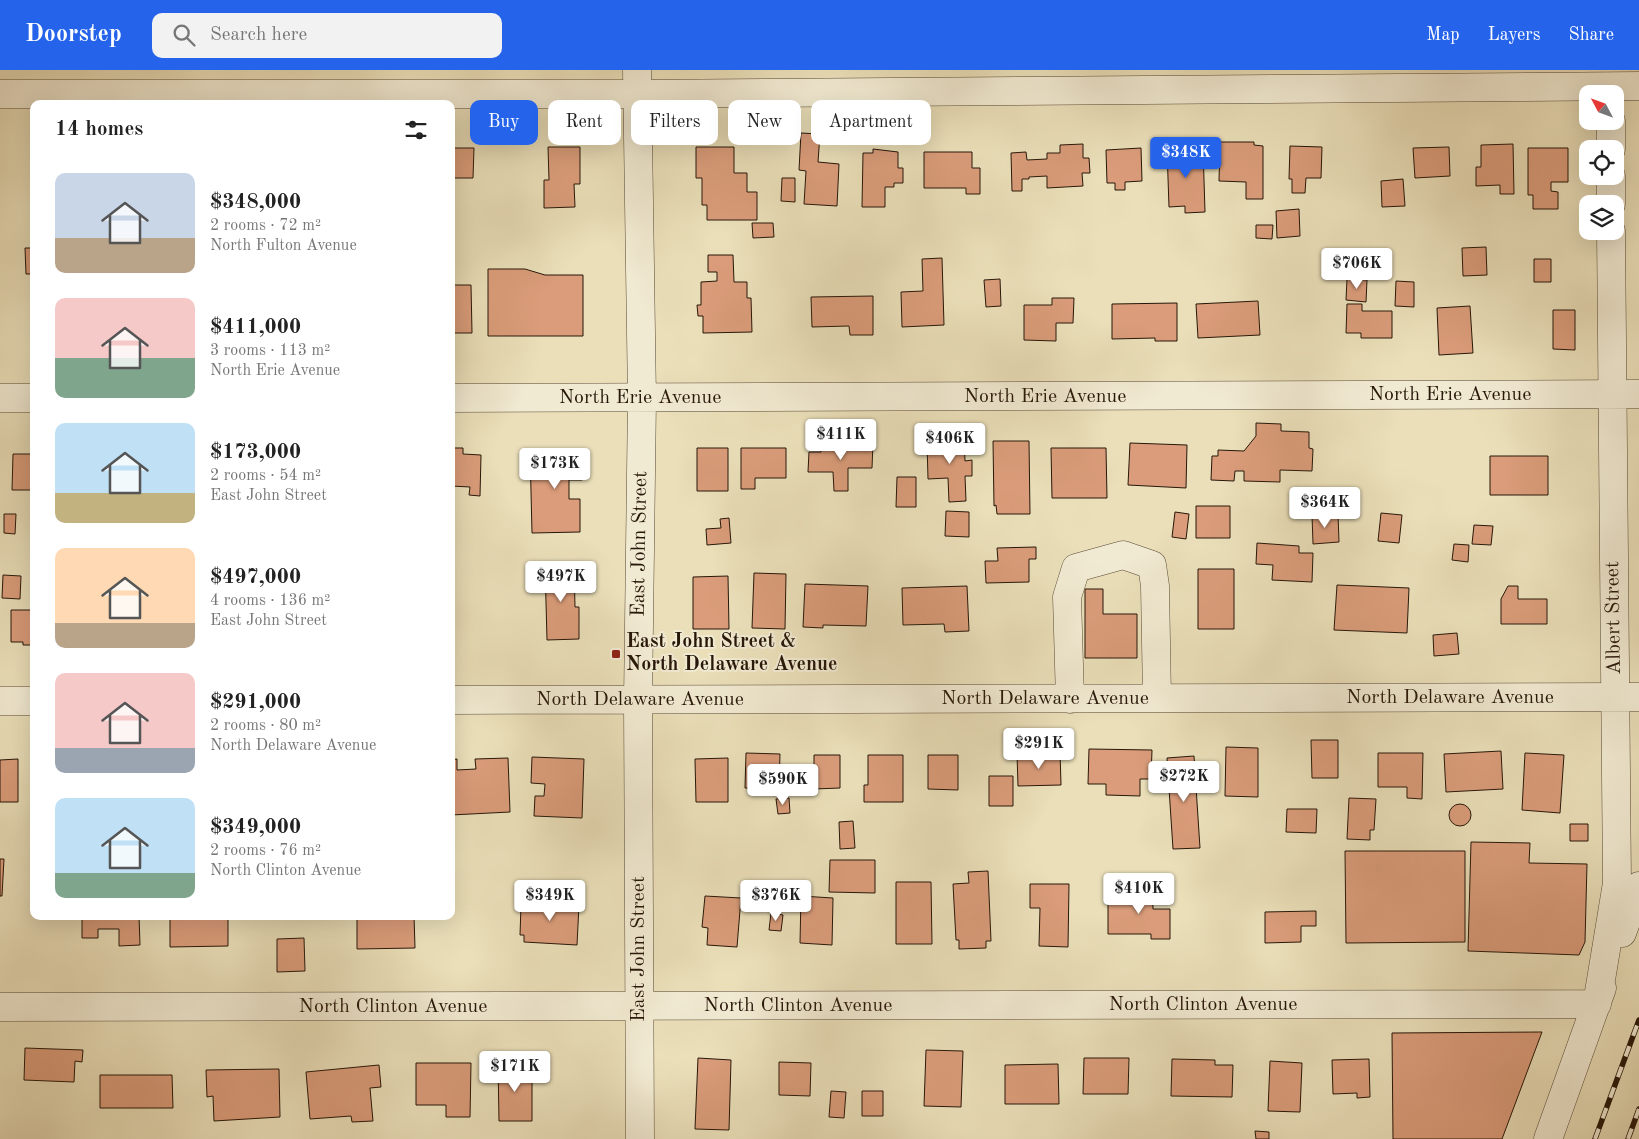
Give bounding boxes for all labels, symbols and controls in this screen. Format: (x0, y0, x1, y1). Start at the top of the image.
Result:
search box (152, 13, 502, 58)
icon: search (170, 21, 198, 49)
text: Doorstep (25, 23, 122, 47)
text: Search here (210, 26, 307, 45)
text: Map (1426, 26, 1460, 44)
text: Layers (1488, 26, 1540, 44)
text: Share (1568, 26, 1614, 44)
north arrow (1579, 85, 1624, 130)
map controls (1579, 85, 1624, 240)
chip: Buy (470, 100, 538, 145)
chip: Rent (548, 100, 621, 145)
chip: Filters (631, 100, 718, 145)
chip: New (728, 100, 801, 145)
chip: Apartment (811, 100, 931, 145)
icon: filters (402, 116, 430, 144)
text: 14 homes (55, 119, 143, 140)
pin: $348K (1151, 136, 1221, 179)
button: locate (1579, 140, 1624, 185)
text: $348K (1161, 145, 1211, 161)
text: $348,000 (210, 192, 301, 213)
icon: home (95, 193, 155, 253)
button: layers (1579, 195, 1624, 240)
text: 2 rooms · 72 m² (210, 218, 321, 234)
text: North Fulton Avenue (210, 238, 357, 254)
pin: $706K (1322, 248, 1392, 290)
text: $706K (1332, 256, 1382, 272)
text: $411,000 (210, 317, 301, 338)
icon: home (95, 318, 155, 378)
text: 3 rooms · 113 m² (210, 343, 330, 359)
text: North Erie Avenue (210, 363, 340, 379)
street label: North Erie Avenue (1369, 385, 1531, 405)
street label: North Erie Avenue (964, 387, 1126, 407)
street label: North Erie Avenue (559, 388, 721, 408)
pin: $411K (806, 418, 876, 461)
pin: $406K (915, 422, 985, 465)
text: $411K (816, 427, 866, 443)
text: $406K (925, 431, 975, 447)
text: $173,000 (210, 442, 301, 463)
icon: home (95, 443, 155, 503)
pin: $173K (520, 448, 590, 490)
text: $173K (530, 456, 580, 472)
text: 2 rooms · 54 m² (210, 468, 321, 484)
street label: East John Street (629, 471, 651, 617)
pin: $364K (1290, 486, 1360, 529)
text: East John Street (210, 488, 327, 504)
text: $364K (1300, 495, 1350, 511)
pin: $497K (526, 560, 596, 603)
street label: Albert Street (1603, 561, 1625, 675)
text: $497,000 (210, 567, 301, 588)
icon: home (95, 568, 155, 628)
text: $497K (536, 569, 586, 585)
text: 4 rooms · 136 m² (210, 593, 330, 609)
text: East John Street (210, 613, 327, 629)
place label: East John Street & North Delaware Avenue (626, 632, 838, 675)
marker: East John Street & North Delaware Avenue (610, 648, 622, 660)
street label: North Delaware Avenue (1346, 688, 1554, 708)
street label: North Delaware Avenue (941, 689, 1149, 709)
street label: North Delaware Avenue (536, 690, 744, 710)
text: $291,000 (210, 692, 301, 713)
icon: home (95, 693, 155, 753)
text: 2 rooms · 80 m² (210, 718, 321, 734)
pin: $291K (1004, 728, 1074, 770)
text: $291K (1014, 736, 1064, 752)
text: North Delaware Avenue (210, 738, 376, 754)
pin: $272K (1149, 760, 1219, 803)
pin: $590K (748, 764, 818, 806)
text: $272K (1159, 769, 1209, 785)
text: $590K (758, 772, 808, 788)
text: $349,000 (210, 817, 301, 838)
icon: home (95, 818, 155, 878)
text: 2 rooms · 76 m² (210, 843, 321, 859)
text: North Clinton Avenue (210, 863, 361, 879)
pin: $410K (1104, 872, 1174, 915)
street label: East John Street (629, 876, 649, 1022)
pin: $349K (515, 880, 585, 922)
pin: $376K (741, 880, 811, 922)
text: $410K (1114, 881, 1164, 897)
text: $349K (525, 888, 575, 904)
text: $376K (751, 888, 801, 904)
street label: North Clinton Avenue (1109, 995, 1297, 1015)
street label: North Clinton Avenue (704, 996, 892, 1016)
street label: North Clinton Avenue (299, 997, 487, 1017)
pin: $171K (480, 1050, 550, 1093)
text: $171K (490, 1059, 540, 1075)

